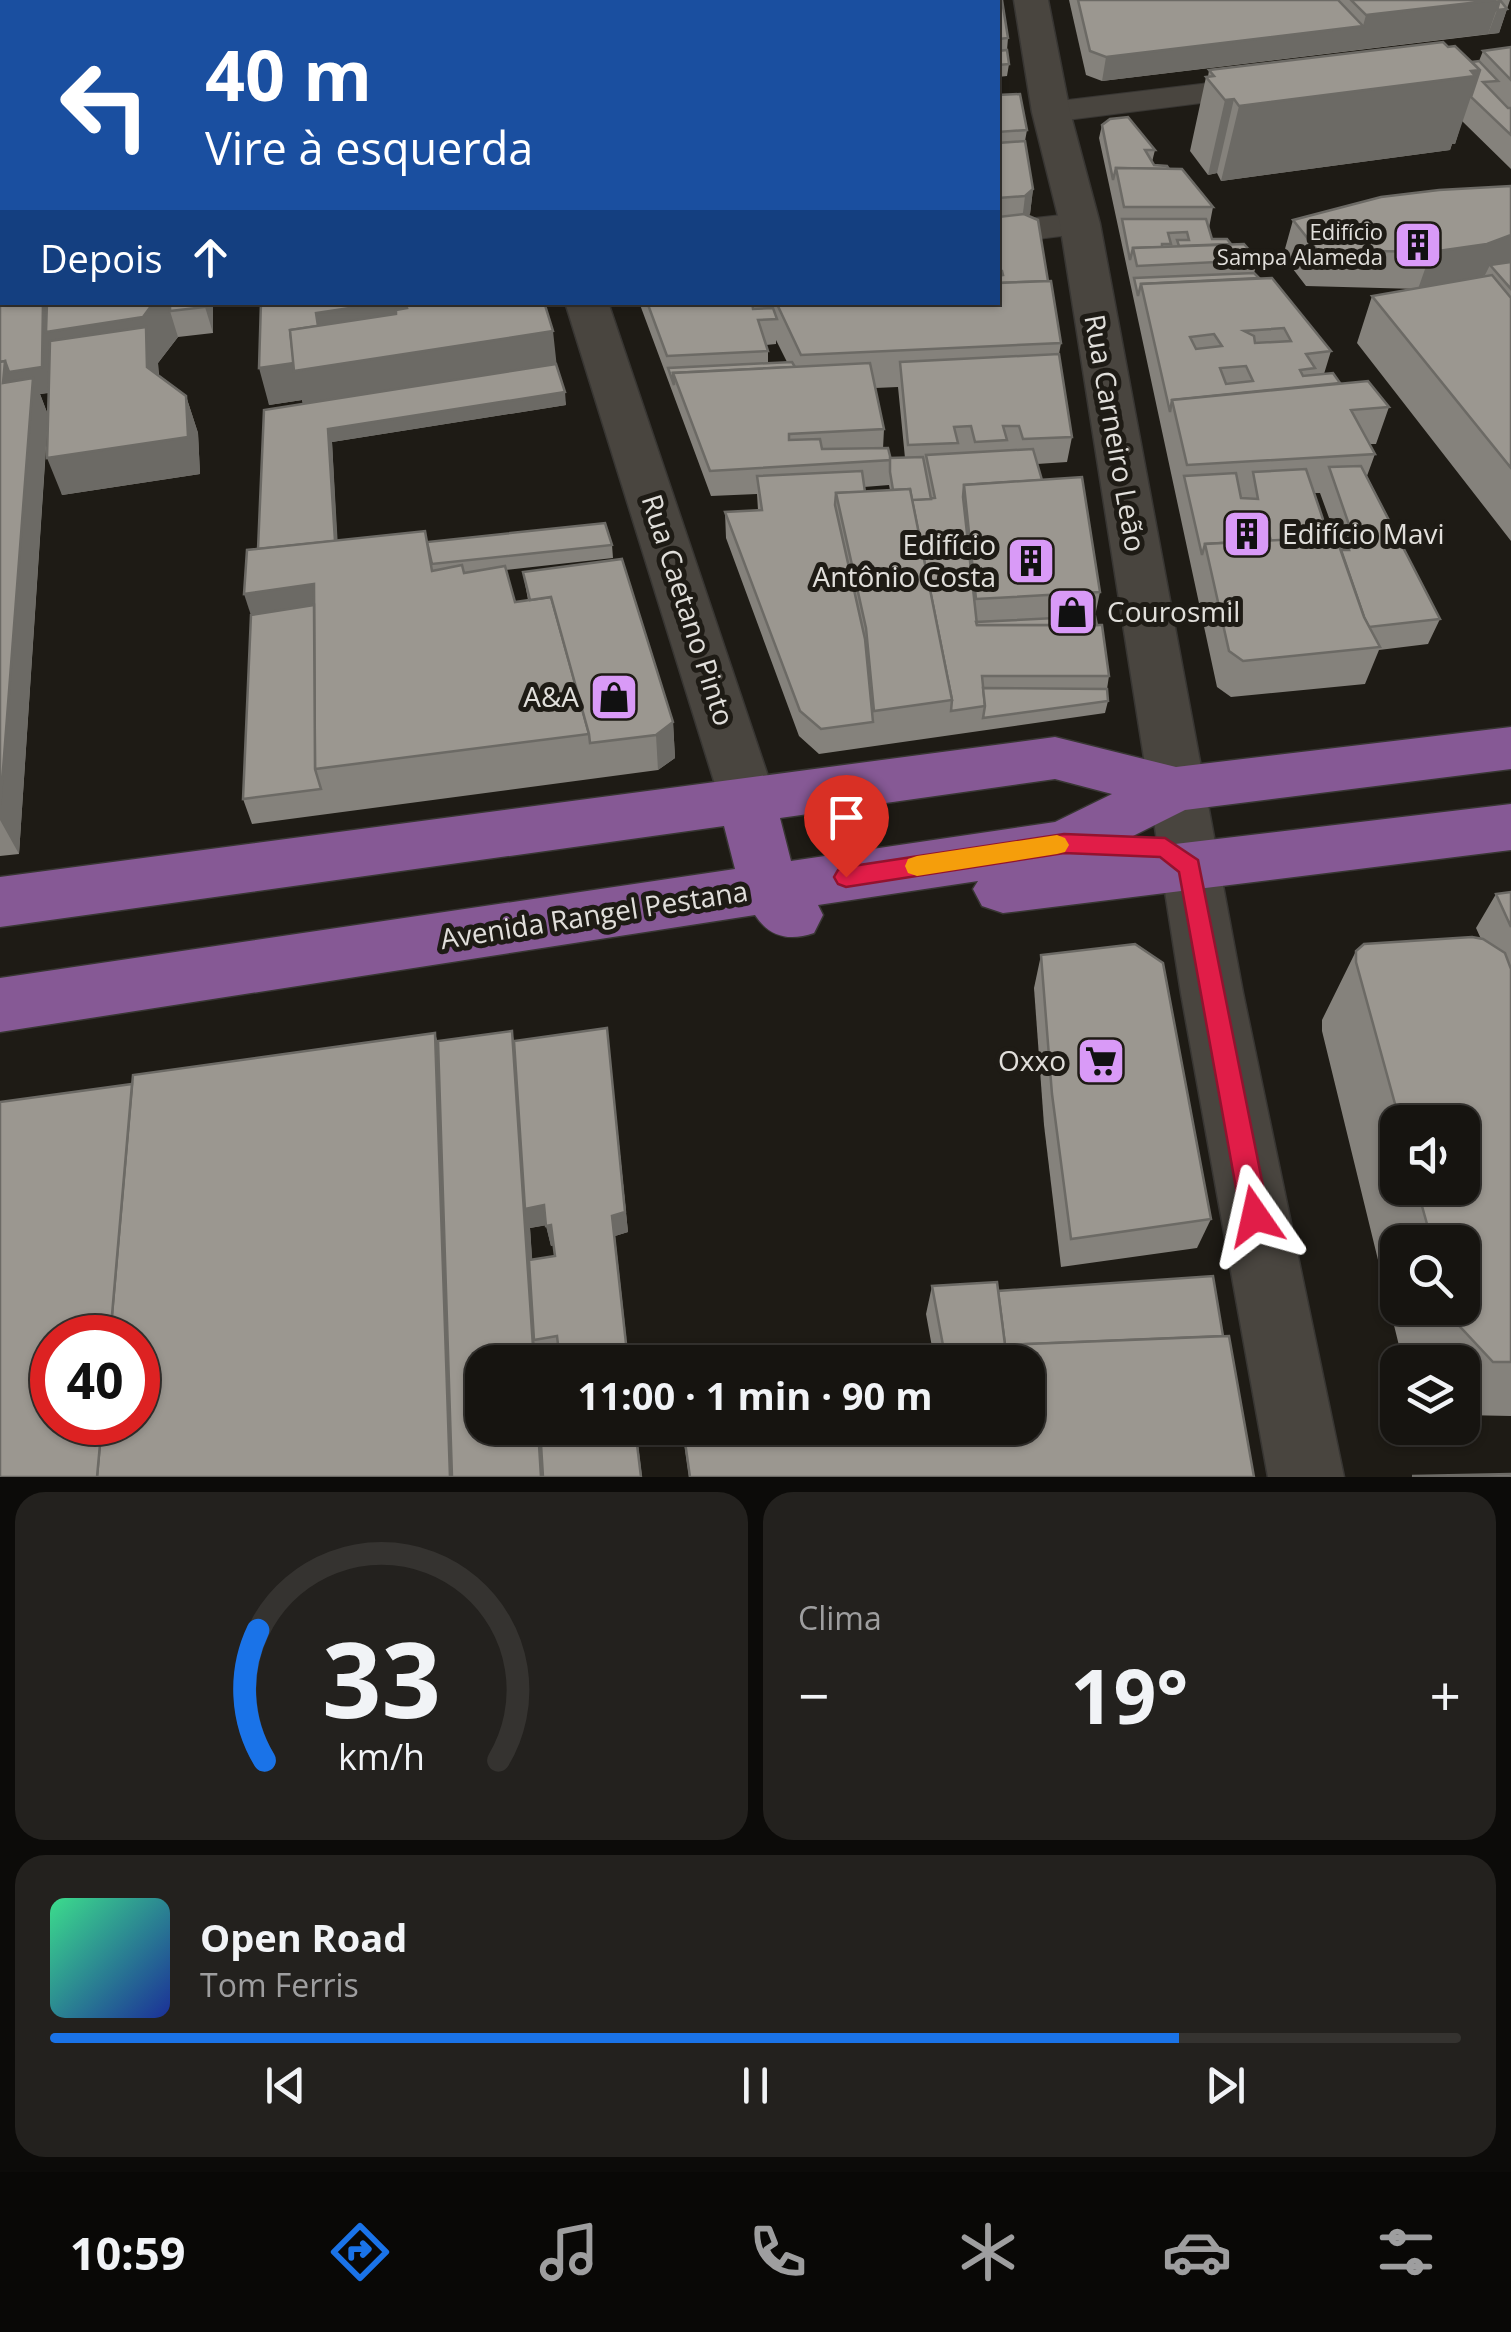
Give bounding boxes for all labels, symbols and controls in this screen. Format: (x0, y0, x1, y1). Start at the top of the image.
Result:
text: 40 m (205, 26, 372, 122)
icon: left (40, 40, 170, 170)
text: Vire à esquerda (205, 117, 533, 178)
place label: Edifício Sampa Alameda (1217, 216, 1383, 271)
building icon: Edifício Sampa Alameda (1392, 219, 1444, 271)
icon: ahead (183, 230, 238, 285)
text: Depois (40, 232, 163, 284)
street label: Rua Carneiro Leão (1076, 311, 1156, 554)
street label: Rua Caetano Pinto (634, 489, 744, 730)
building icon: Edifício Mavi (1221, 508, 1273, 560)
place label: Edifício Mavi (1282, 514, 1445, 552)
place label: Edifício Antônio Costa (813, 525, 996, 595)
building icon: Edifício Antônio Costa (1005, 535, 1057, 587)
shop icon: Courosmil (1046, 586, 1098, 638)
place label: Courosmil (1107, 592, 1240, 630)
shop icon: A&A (588, 671, 640, 723)
place label: A&A (523, 677, 579, 715)
pin (804, 775, 889, 878)
icon: arrive (819, 790, 874, 845)
street label: Avenida Rangel Pestana (437, 871, 750, 957)
supermarket icon: Oxxo (1075, 1035, 1127, 1087)
place label: Oxxo (998, 1041, 1066, 1079)
map controls (1380, 1105, 1480, 1445)
button: sound (1380, 1105, 1480, 1205)
position arrow (1203, 1164, 1307, 1268)
button: search (1380, 1225, 1480, 1325)
speed limit sign: 40 (30, 1315, 160, 1445)
button: layers (1380, 1345, 1480, 1445)
text: 11:00 · 1 min · 90 m (577, 1369, 933, 1421)
text: Clima (798, 1596, 882, 1639)
text: 33 (322, 1607, 441, 1748)
text: 19° (1071, 1644, 1188, 1746)
text: − (798, 1657, 829, 1732)
text: + (1430, 1657, 1461, 1732)
text: km/h (338, 1732, 425, 1780)
text: Open Road (200, 1911, 407, 1963)
text: Tom Ferris (200, 1963, 359, 2006)
icon: previous (258, 2058, 313, 2113)
icon: pause (728, 2058, 783, 2113)
icon: next (1198, 2058, 1253, 2113)
icon: directions (325, 2217, 395, 2287)
icon: music (534, 2217, 604, 2287)
icon: phone (743, 2217, 813, 2287)
icon: climate (953, 2217, 1023, 2287)
icon: car (1162, 2217, 1232, 2287)
icon: filters (1371, 2217, 1441, 2287)
text: 10:59 (70, 2222, 185, 2283)

